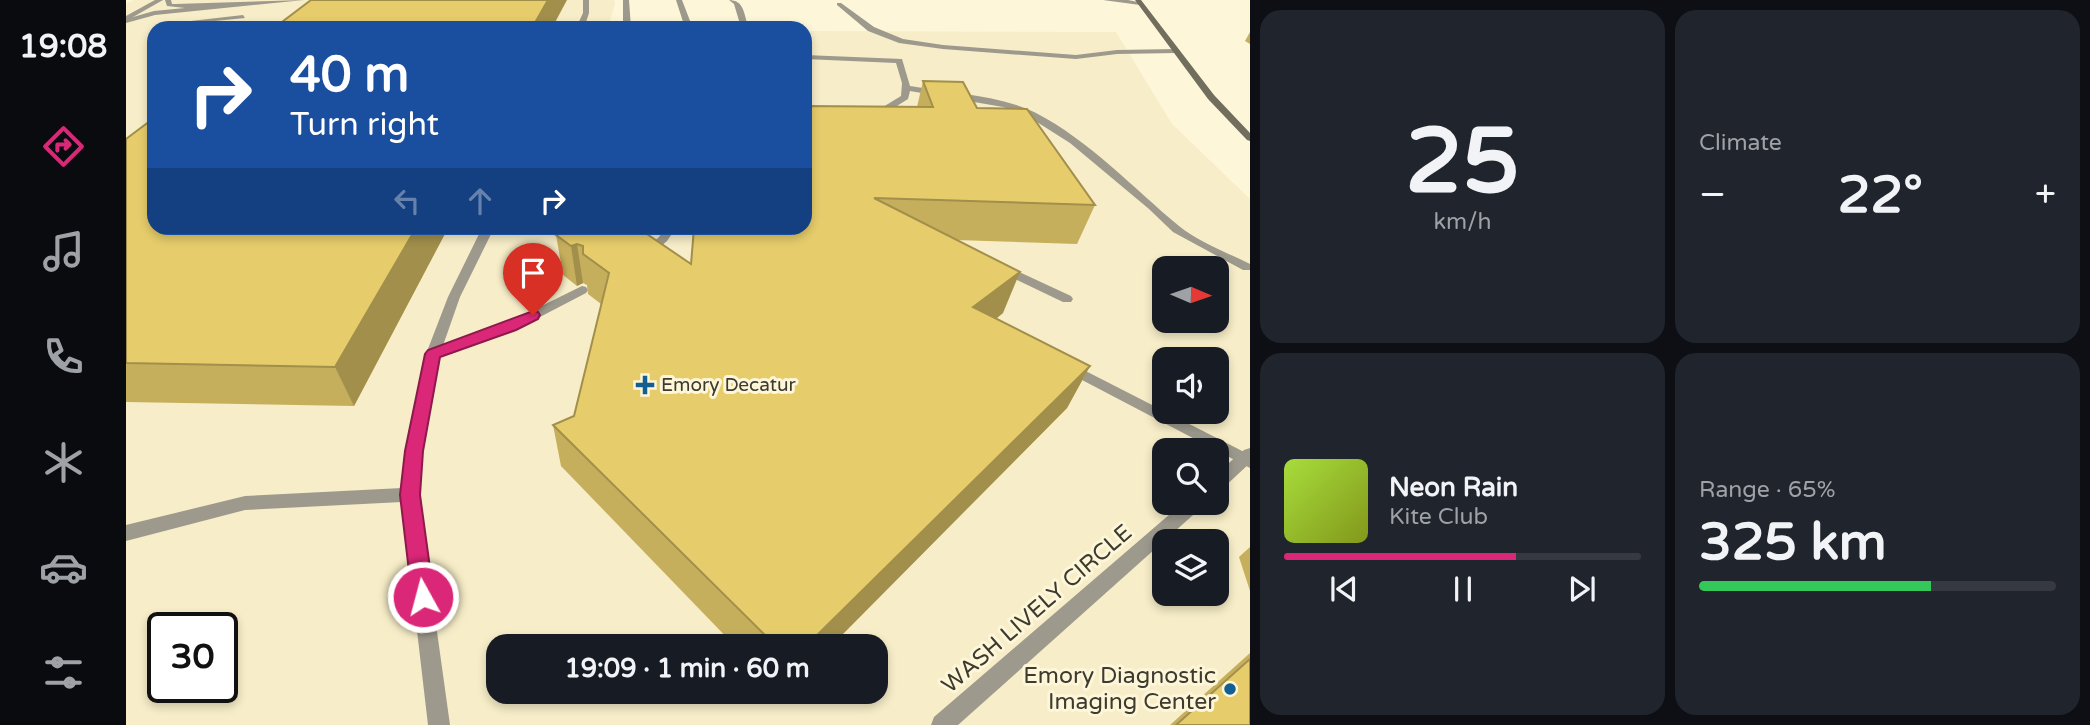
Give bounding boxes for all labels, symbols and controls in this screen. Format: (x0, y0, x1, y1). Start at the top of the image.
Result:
text: 19:08 (19, 28, 107, 66)
text: 40 m (290, 46, 409, 105)
icon: right (175, 49, 266, 140)
text: Turn right (290, 106, 439, 144)
text: 25 (1405, 107, 1520, 217)
icon: directions (39, 122, 88, 171)
text: Climate (1699, 129, 1782, 157)
text: 22° (1838, 164, 1923, 227)
text: − (1699, 172, 1726, 218)
text: + (2035, 172, 2056, 218)
icon: left (388, 182, 426, 220)
icon: ahead (461, 182, 499, 220)
icon: right (534, 182, 572, 220)
text: km/h (1434, 208, 1491, 236)
icon: music (39, 227, 88, 276)
pin (503, 243, 563, 315)
icon: arrive (514, 254, 552, 292)
north arrow (1152, 256, 1228, 332)
map controls (1152, 256, 1229, 606)
icon: phone (39, 332, 88, 381)
button: sound (1152, 347, 1229, 424)
place label: Emory Decatur (661, 374, 796, 396)
marker: Emory Decatur (635, 375, 655, 395)
icon: climate (39, 438, 88, 487)
button: search (1152, 438, 1229, 515)
text: Neon Rain (1389, 472, 1518, 503)
text: Range · 65% (1699, 476, 1835, 504)
text: Kite Club (1389, 503, 1488, 531)
text: 325 km (1699, 511, 1887, 574)
street label: WASH LIVELY CIRCLE (936, 519, 1138, 699)
button: layers (1152, 529, 1229, 606)
icon: car (39, 543, 88, 592)
position arrow (386, 560, 460, 634)
icon: previous (1325, 570, 1363, 608)
icon: pause (1444, 570, 1482, 608)
icon: next (1563, 570, 1601, 608)
speed limit sign: 30 (147, 612, 238, 703)
icon: filters (39, 648, 88, 697)
text: 19:09 · 1 min · 60 m (564, 653, 810, 684)
place label: Emory Diagnostic Imaging Center (1023, 662, 1216, 716)
marker: Emory Diagnostic Imaging Center (1222, 681, 1238, 697)

